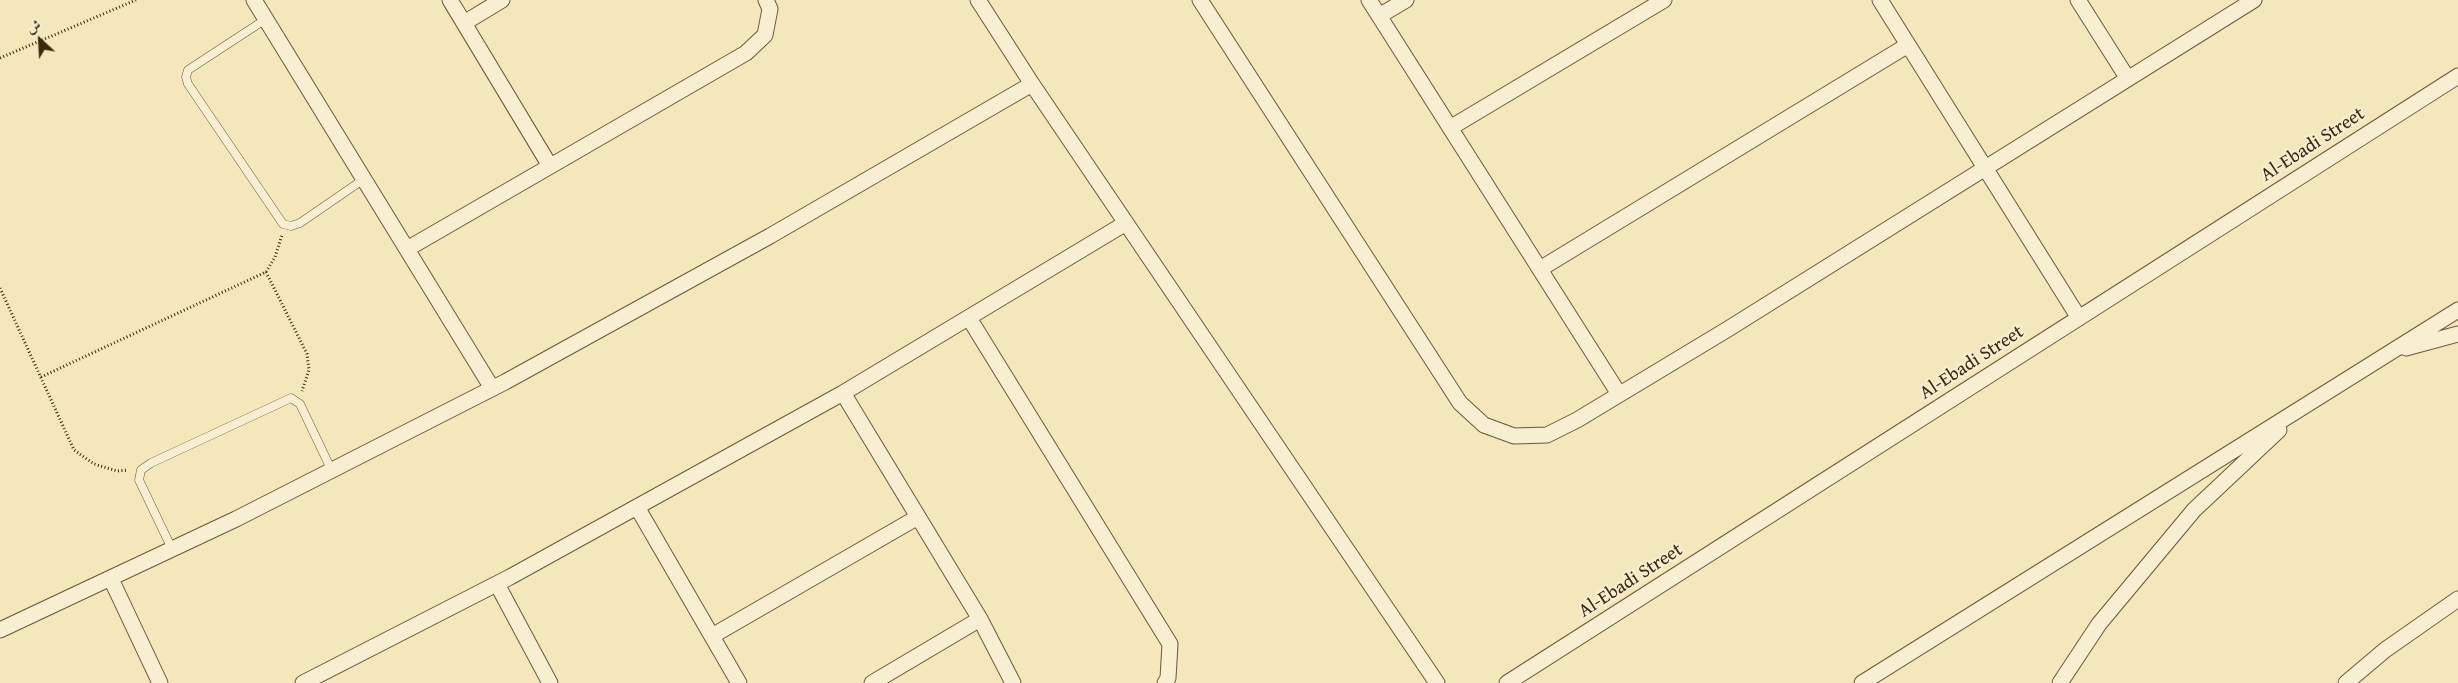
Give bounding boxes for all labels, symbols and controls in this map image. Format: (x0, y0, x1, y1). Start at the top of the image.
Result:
text: ش (23, 14, 44, 38)
north arrow (15, 15, 65, 65)
street label: Al-Ebadi Street (2257, 103, 2369, 187)
street label: Al-Ebadi Street (1916, 321, 2028, 405)
street label: Al-Ebadi Street (1575, 539, 1687, 623)

